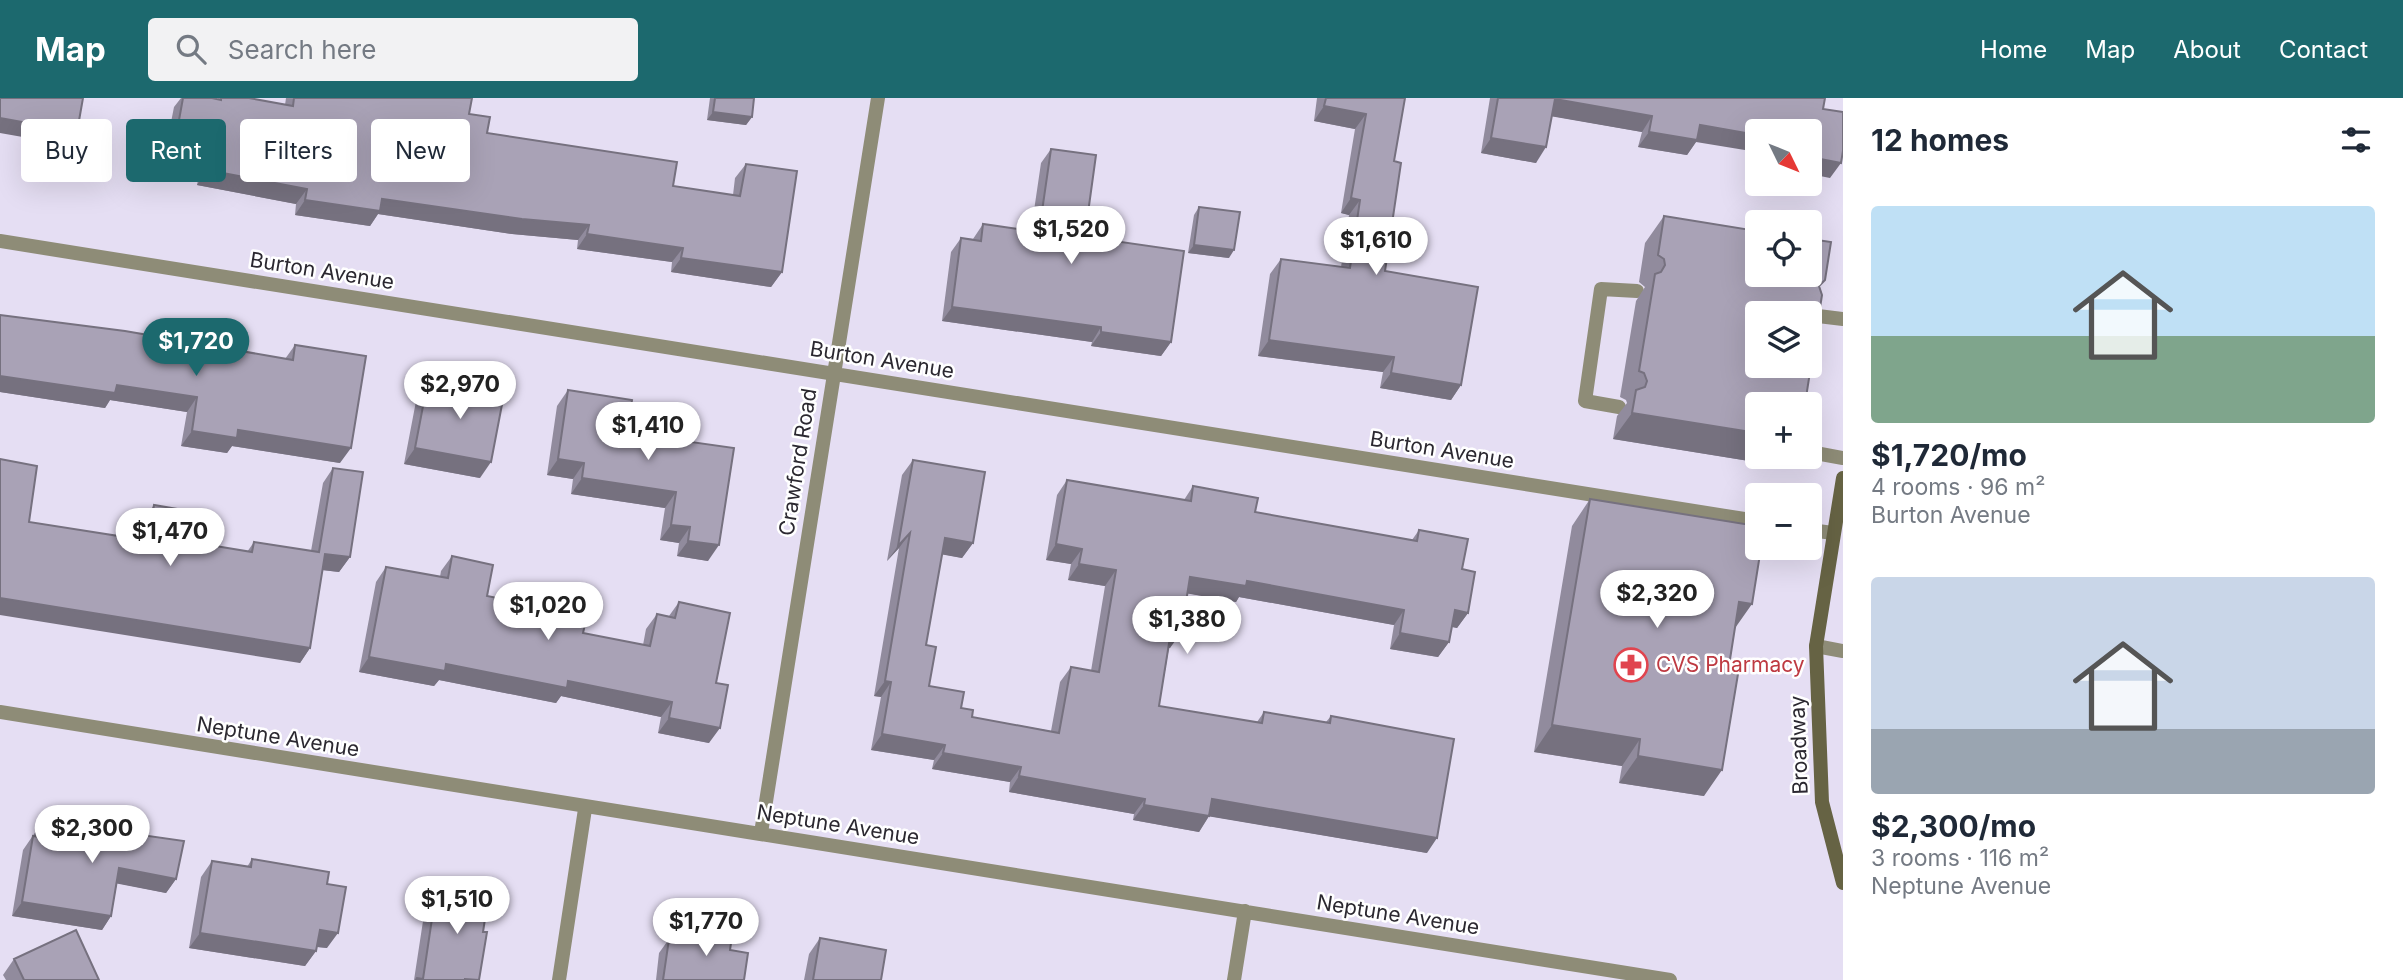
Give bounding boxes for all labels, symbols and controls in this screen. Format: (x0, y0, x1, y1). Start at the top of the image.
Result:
search box (148, 18, 638, 81)
text: Map (35, 29, 106, 69)
icon: search (172, 30, 210, 68)
text: Search here (228, 34, 376, 65)
text: Home (1980, 35, 2047, 64)
text: Map (2085, 35, 2135, 64)
text: About (2173, 35, 2241, 64)
text: Contact (2279, 35, 2368, 64)
chip: Buy (21, 119, 112, 182)
chip: Rent (126, 119, 226, 182)
chip: Filters (240, 119, 357, 182)
chip: New (371, 119, 470, 182)
north arrow (1745, 119, 1822, 196)
map controls (1745, 119, 1822, 560)
icon: filters (2337, 121, 2375, 159)
text: 12 homes (1871, 122, 2009, 158)
pin: $1,520 (1014, 206, 1128, 266)
button: locate (1745, 210, 1822, 287)
text: $1,520 (1032, 215, 1110, 243)
pin: $1,610 (1319, 218, 1433, 277)
text: $1,610 (1340, 226, 1412, 254)
street label: Burton Avenue (248, 247, 396, 294)
icon: home (2060, 252, 2186, 378)
button: layers (1745, 301, 1822, 378)
pin: $1,720 (139, 318, 253, 378)
text: $1,720 (158, 327, 234, 355)
street label: Burton Avenue (808, 336, 956, 383)
pin: $2,970 (403, 362, 517, 421)
text: $2,970 (420, 370, 500, 398)
street label: Crawford Road (774, 386, 822, 537)
button: + (1745, 392, 1822, 469)
pin: $1,410 (591, 402, 705, 462)
text: $1,410 (612, 411, 684, 439)
street label: Burton Avenue (1368, 426, 1516, 473)
text: $1,720/mo (1871, 437, 2027, 473)
text: 4 rooms · 96 m² (1871, 473, 2045, 501)
button: − (1745, 483, 1822, 560)
text: Burton Avenue (1871, 501, 2031, 529)
pin: $1,470 (113, 508, 227, 568)
text: $1,470 (132, 517, 208, 545)
pin: $2,320 (1600, 570, 1714, 630)
text: $2,320 (1616, 579, 1698, 607)
pin: $1,020 (491, 582, 605, 642)
text: $1,020 (509, 591, 587, 619)
pin: $1,380 (1130, 596, 1244, 656)
text: $1,380 (1148, 605, 1226, 633)
icon: home (2060, 623, 2186, 749)
pharmacy icon: CVS Pharmacy (1612, 646, 1650, 684)
place label: CVS Pharmacy (1656, 652, 1805, 677)
street label: Broadway (1784, 695, 1813, 795)
street label: Neptune Avenue (195, 711, 361, 762)
street label: Neptune Avenue (755, 799, 921, 850)
pin: $2,300 (35, 806, 149, 865)
text: $2,300/mo (1871, 808, 2036, 844)
text: $2,300 (51, 814, 133, 842)
text: 3 rooms · 116 m² (1871, 844, 2049, 872)
text: Neptune Avenue (1871, 872, 2051, 900)
pin: $1,510 (400, 876, 514, 936)
text: $1,510 (421, 885, 493, 913)
street label: Neptune Avenue (1315, 889, 1481, 940)
pin: $1,770 (649, 898, 763, 958)
text: $1,770 (669, 907, 743, 935)

